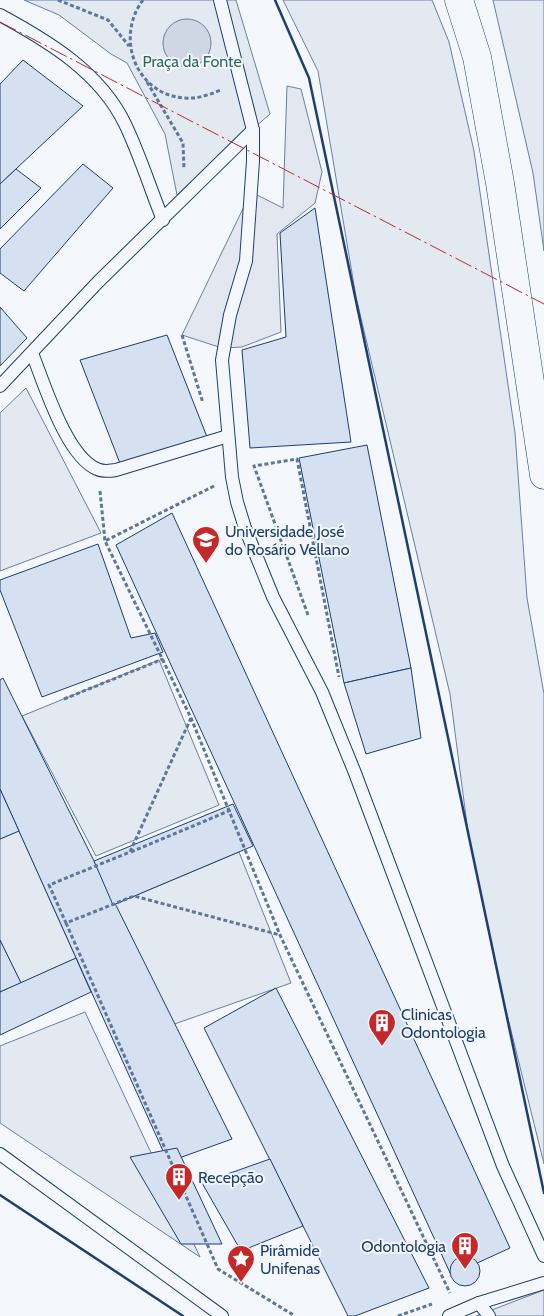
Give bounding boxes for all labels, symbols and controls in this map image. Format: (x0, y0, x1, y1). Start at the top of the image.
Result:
park label: Praça da Fonte (142, 52, 242, 71)
place label: Universidade José do Rosário Vellano (225, 522, 350, 559)
school or university icon: Universidade José do Rosário Vellano (191, 525, 221, 564)
place label: Clinicas Odontologia (401, 1005, 486, 1042)
building icon: Clinicas Odontologia (367, 1008, 397, 1047)
building icon: Recepção (164, 1162, 194, 1201)
place label: Recepção (198, 1168, 264, 1187)
building icon: Odontologia (450, 1231, 480, 1270)
place label: Odontologia (361, 1237, 446, 1256)
place label: Pirâmide Unifenas (260, 1241, 321, 1278)
place icon: Pirâmide Unifenas (226, 1244, 256, 1283)

